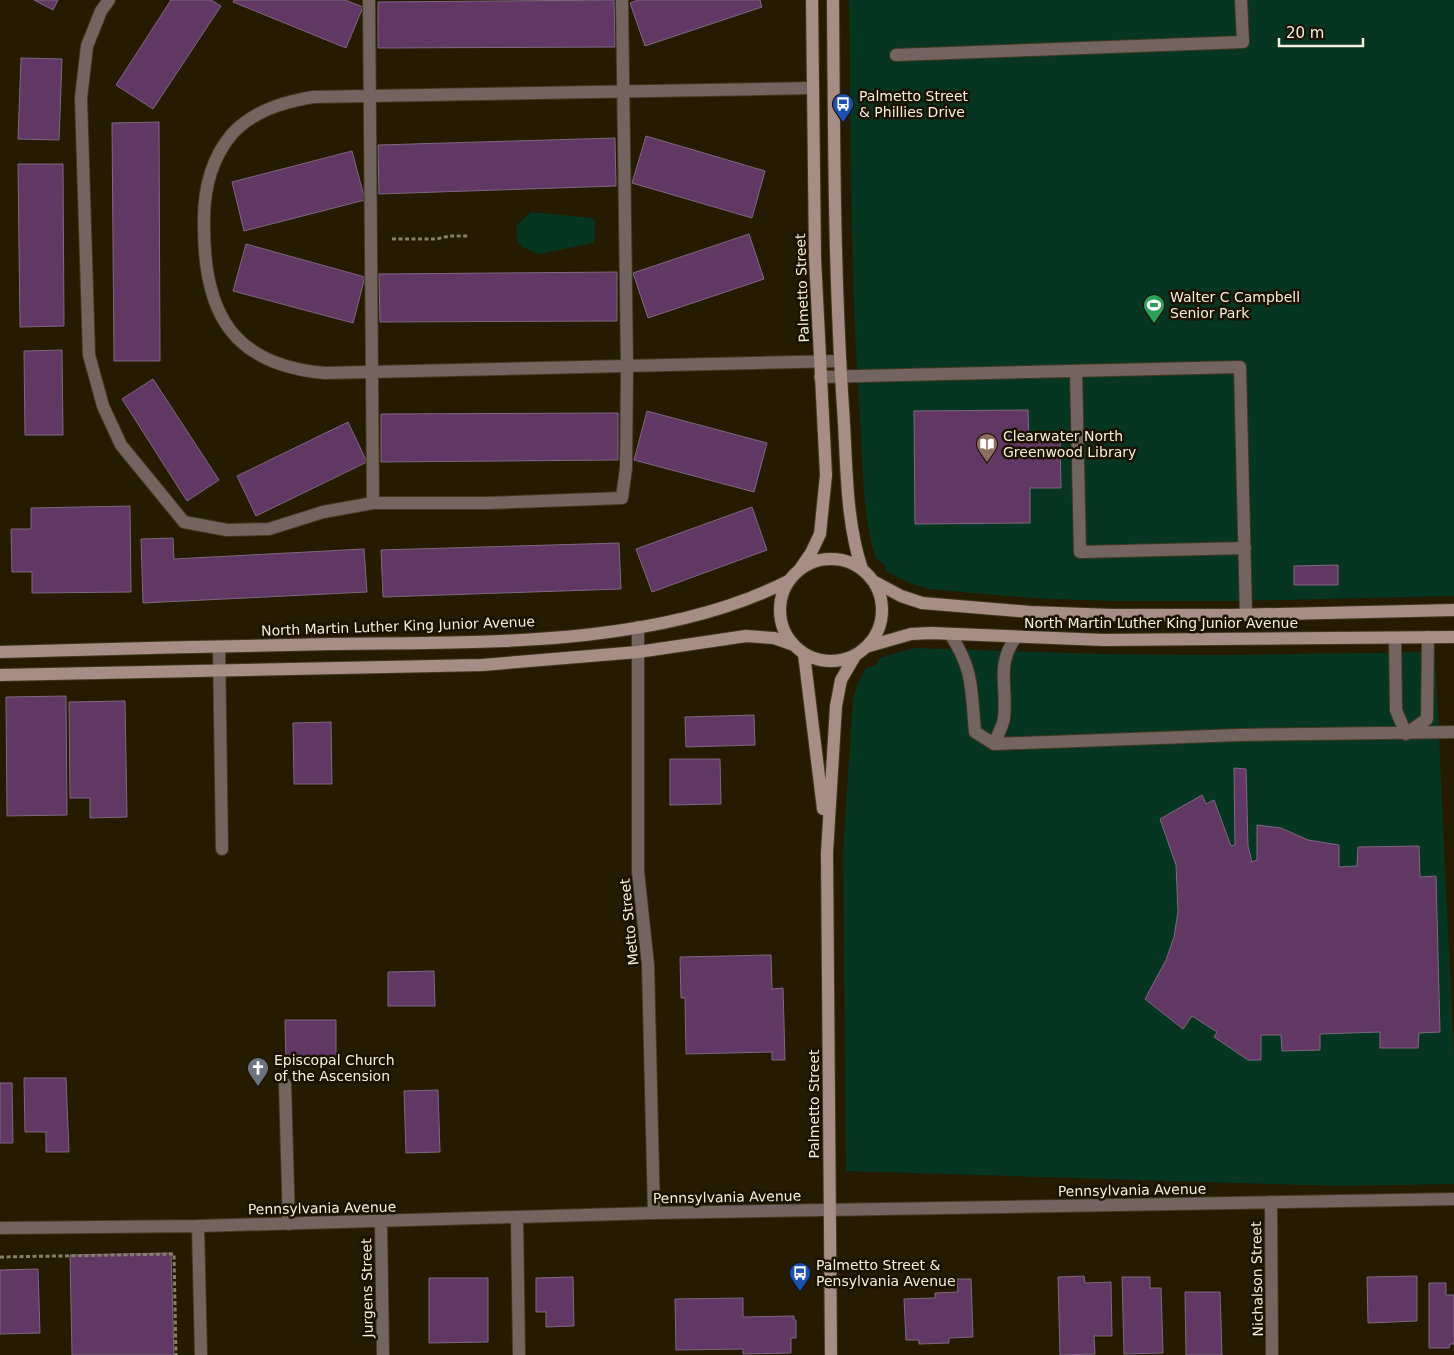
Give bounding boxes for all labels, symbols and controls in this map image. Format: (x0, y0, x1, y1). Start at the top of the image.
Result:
scale bar (1279, 15, 1363, 47)
text: 20 m (1286, 24, 1324, 42)
place label: Palmetto Street & Phillies Drive (859, 88, 969, 120)
bus stop icon: Palmetto Street & Phillies Drive (831, 92, 855, 123)
street label: Palmetto Street (792, 233, 812, 343)
place label: Walter C Campbell Senior Park (1170, 289, 1300, 321)
sports icon: Walter C Campbell Senior Park (1142, 293, 1166, 324)
place label: Clearwater North Greenwood Library (1003, 428, 1136, 460)
library icon: Clearwater North Greenwood Library (975, 432, 999, 463)
street label: North Martin Luther King Junior Avenue (261, 613, 535, 639)
street label: North Martin Luther King Junior Avenue (1024, 615, 1298, 631)
street label: Metto Street (616, 877, 642, 966)
street label: Palmetto Street (806, 1049, 822, 1159)
place label: Episcopal Church of the Ascension (274, 1052, 395, 1084)
church icon: Episcopal Church of the Ascension (246, 1056, 270, 1087)
street label: Pennsylvania Avenue (1058, 1181, 1206, 1199)
street label: Pennsylvania Avenue (653, 1188, 801, 1206)
street label: Pennsylvania Avenue (248, 1199, 396, 1217)
street label: Nichalson Street (1248, 1221, 1266, 1337)
street label: Jurgens Street (358, 1238, 376, 1339)
place label: Palmetto Street & Pensylvania Avenue (816, 1257, 956, 1289)
bus stop icon: Palmetto Street & Pensylvania Avenue (788, 1261, 812, 1292)

